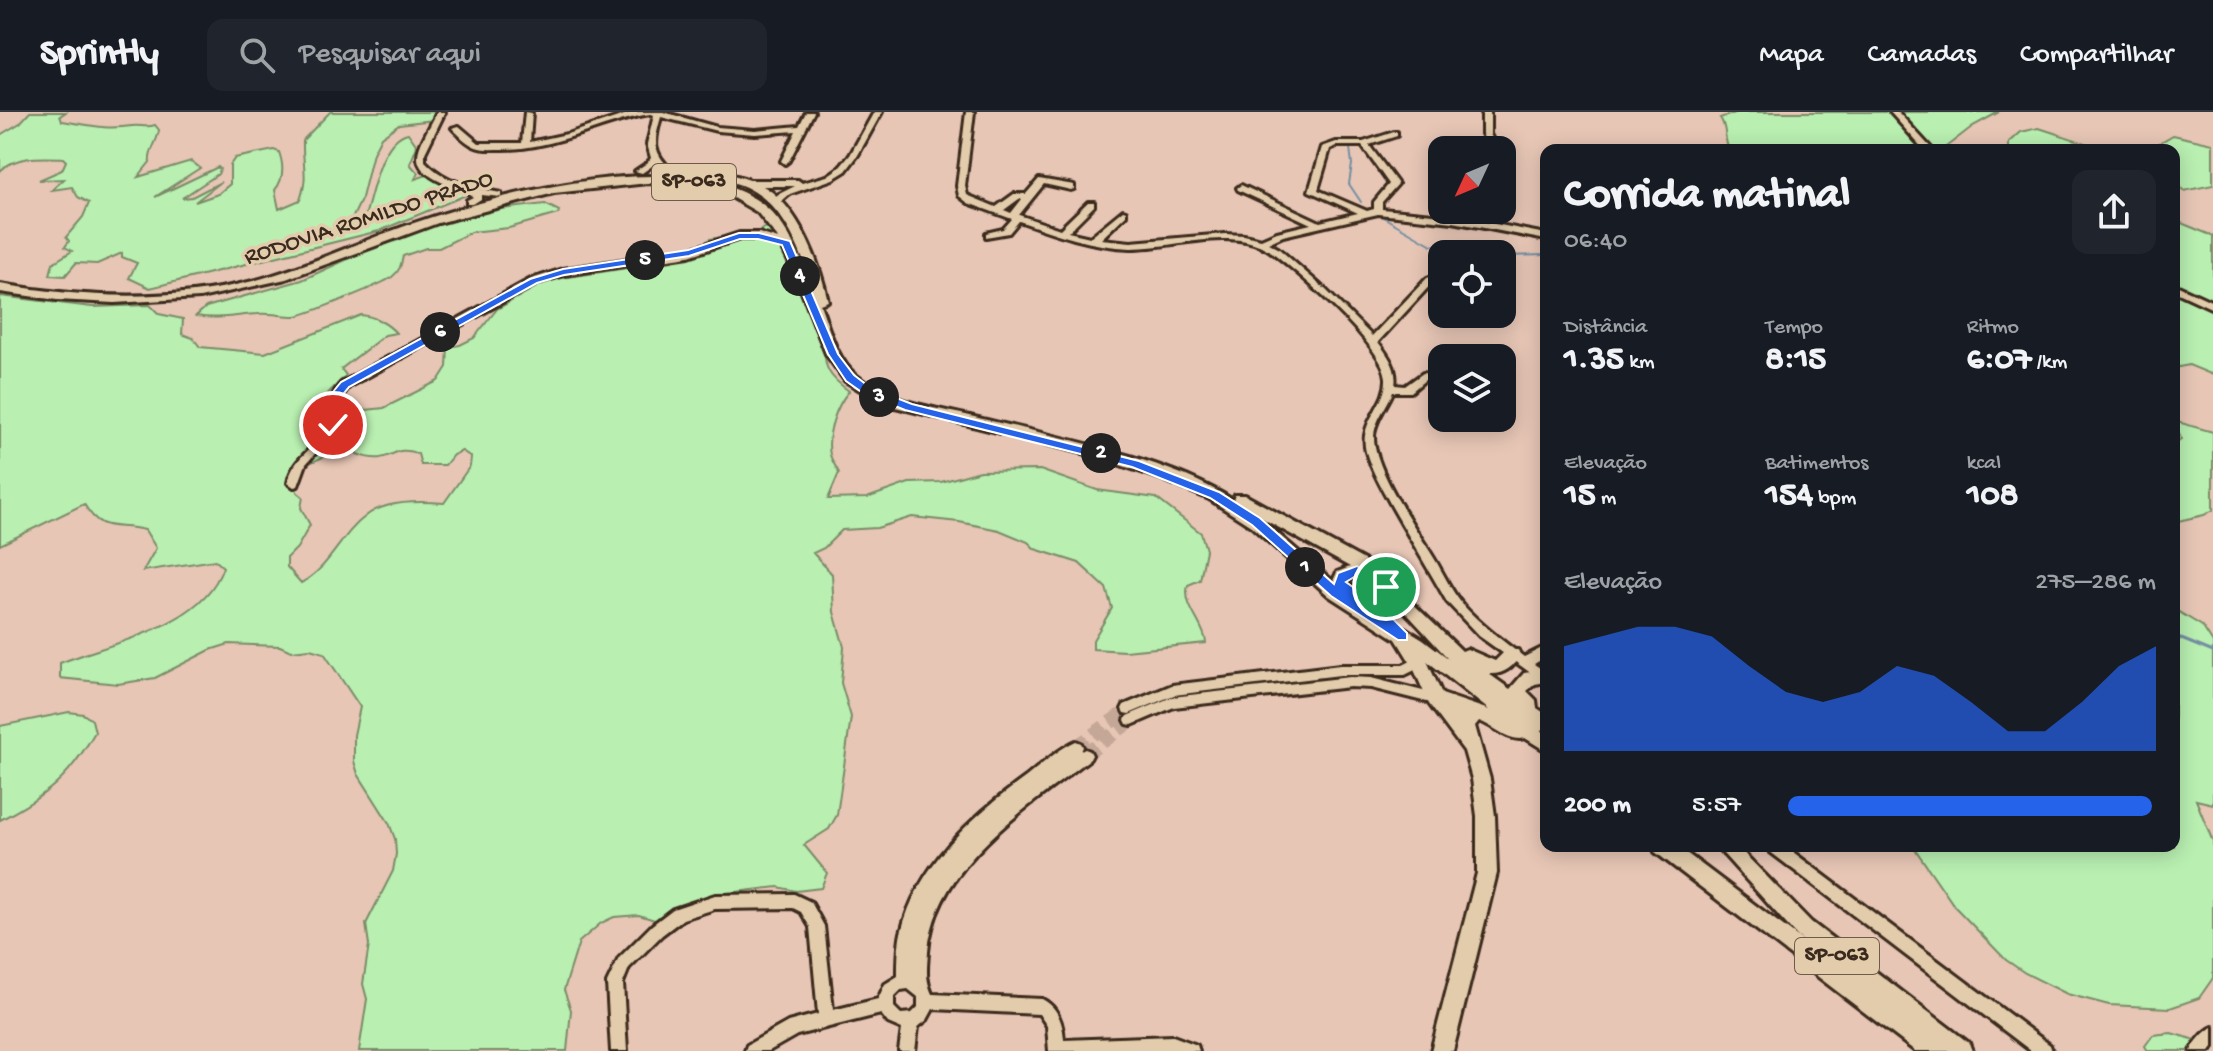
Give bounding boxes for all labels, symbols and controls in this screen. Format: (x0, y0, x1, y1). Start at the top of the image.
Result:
search box (207, 19, 767, 91)
text: Sprintly (40, 33, 159, 77)
icon: search (235, 33, 279, 77)
text: Pesquisar aqui (299, 38, 481, 73)
text: Mapa (1759, 39, 1824, 72)
text: Camadas (1868, 39, 1976, 72)
text: Compartilhar (2020, 39, 2173, 72)
north arrow (1428, 136, 1516, 224)
map controls (1428, 136, 1516, 432)
road number: SP-063 (652, 164, 736, 200)
street label: RODOVIA ROMILDO PRADO (241, 165, 497, 273)
button: share (2072, 170, 2156, 254)
text: Corrida matinal (1564, 171, 1850, 223)
text: 06:40 (1564, 227, 1627, 258)
pin: 5 (625, 240, 665, 280)
button: locate (1428, 240, 1516, 328)
text: 5 (639, 247, 651, 273)
pin: 4 (780, 256, 820, 296)
text: 4 (795, 263, 805, 289)
pin: 6 (420, 312, 460, 352)
text: Distância (1564, 315, 1647, 341)
text: Tempo (1765, 315, 1823, 341)
text: Ritmo (1967, 315, 2019, 341)
text: 6 (434, 319, 446, 345)
text: 1.35 (1564, 341, 1624, 381)
text: 8:15 (1765, 341, 1826, 381)
text: 6:07 (1967, 341, 2032, 381)
button: layers (1428, 344, 1516, 432)
text: km (1624, 350, 1655, 376)
text: /km (2032, 350, 2067, 376)
pin: 3 (859, 377, 899, 417)
text: 3 (873, 384, 885, 410)
pin (299, 391, 367, 459)
icon: check (311, 403, 355, 447)
pin: 2 (1081, 433, 1121, 473)
text: 2 (1096, 440, 1106, 466)
text: Elevação (1564, 451, 1647, 477)
text: Batimentos (1765, 451, 1868, 477)
text: kcal (1967, 451, 2001, 477)
text: 15 (1564, 477, 1596, 517)
text: 154 (1765, 477, 1813, 517)
text: 108 (1967, 477, 2018, 517)
text: m (1596, 486, 1616, 512)
text: bpm (1813, 486, 1856, 512)
pin: 1 (1285, 547, 1325, 587)
pin (1352, 553, 1420, 621)
text: 1 (1301, 554, 1309, 580)
icon: arrive (1364, 565, 1408, 609)
text: Elevação (1564, 568, 1662, 599)
text: 275–286 m (2035, 568, 2156, 599)
text: 200 m (1564, 791, 1631, 822)
text: 5:57 (1692, 791, 1741, 822)
road number: SP-063 (1795, 938, 1879, 974)

